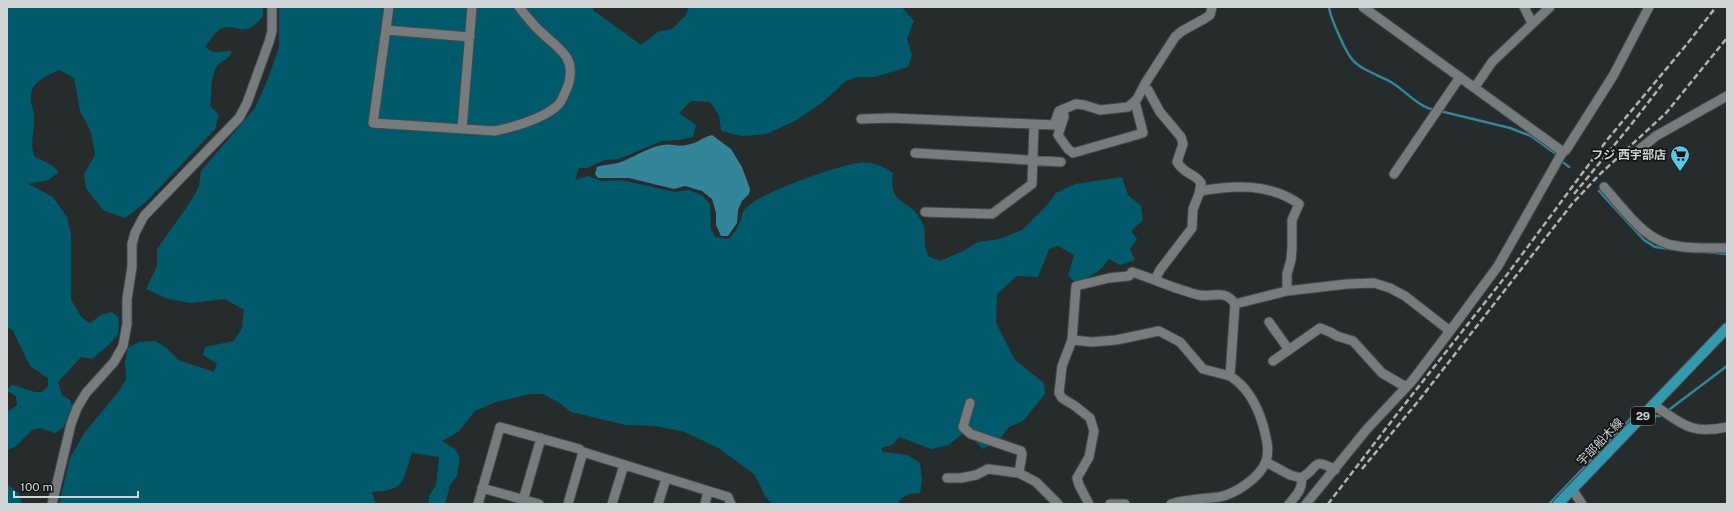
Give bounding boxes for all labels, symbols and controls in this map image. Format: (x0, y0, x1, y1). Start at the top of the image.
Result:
supermarket icon: フジ 西宇部店 (1669, 144, 1691, 172)
place label: フジ 西宇部店 (1591, 148, 1666, 162)
road number: 29 (1631, 407, 1655, 425)
street label: 宇部船木線 (1574, 416, 1626, 468)
scale bar (14, 473, 138, 499)
text: 100 m (20, 480, 53, 494)

